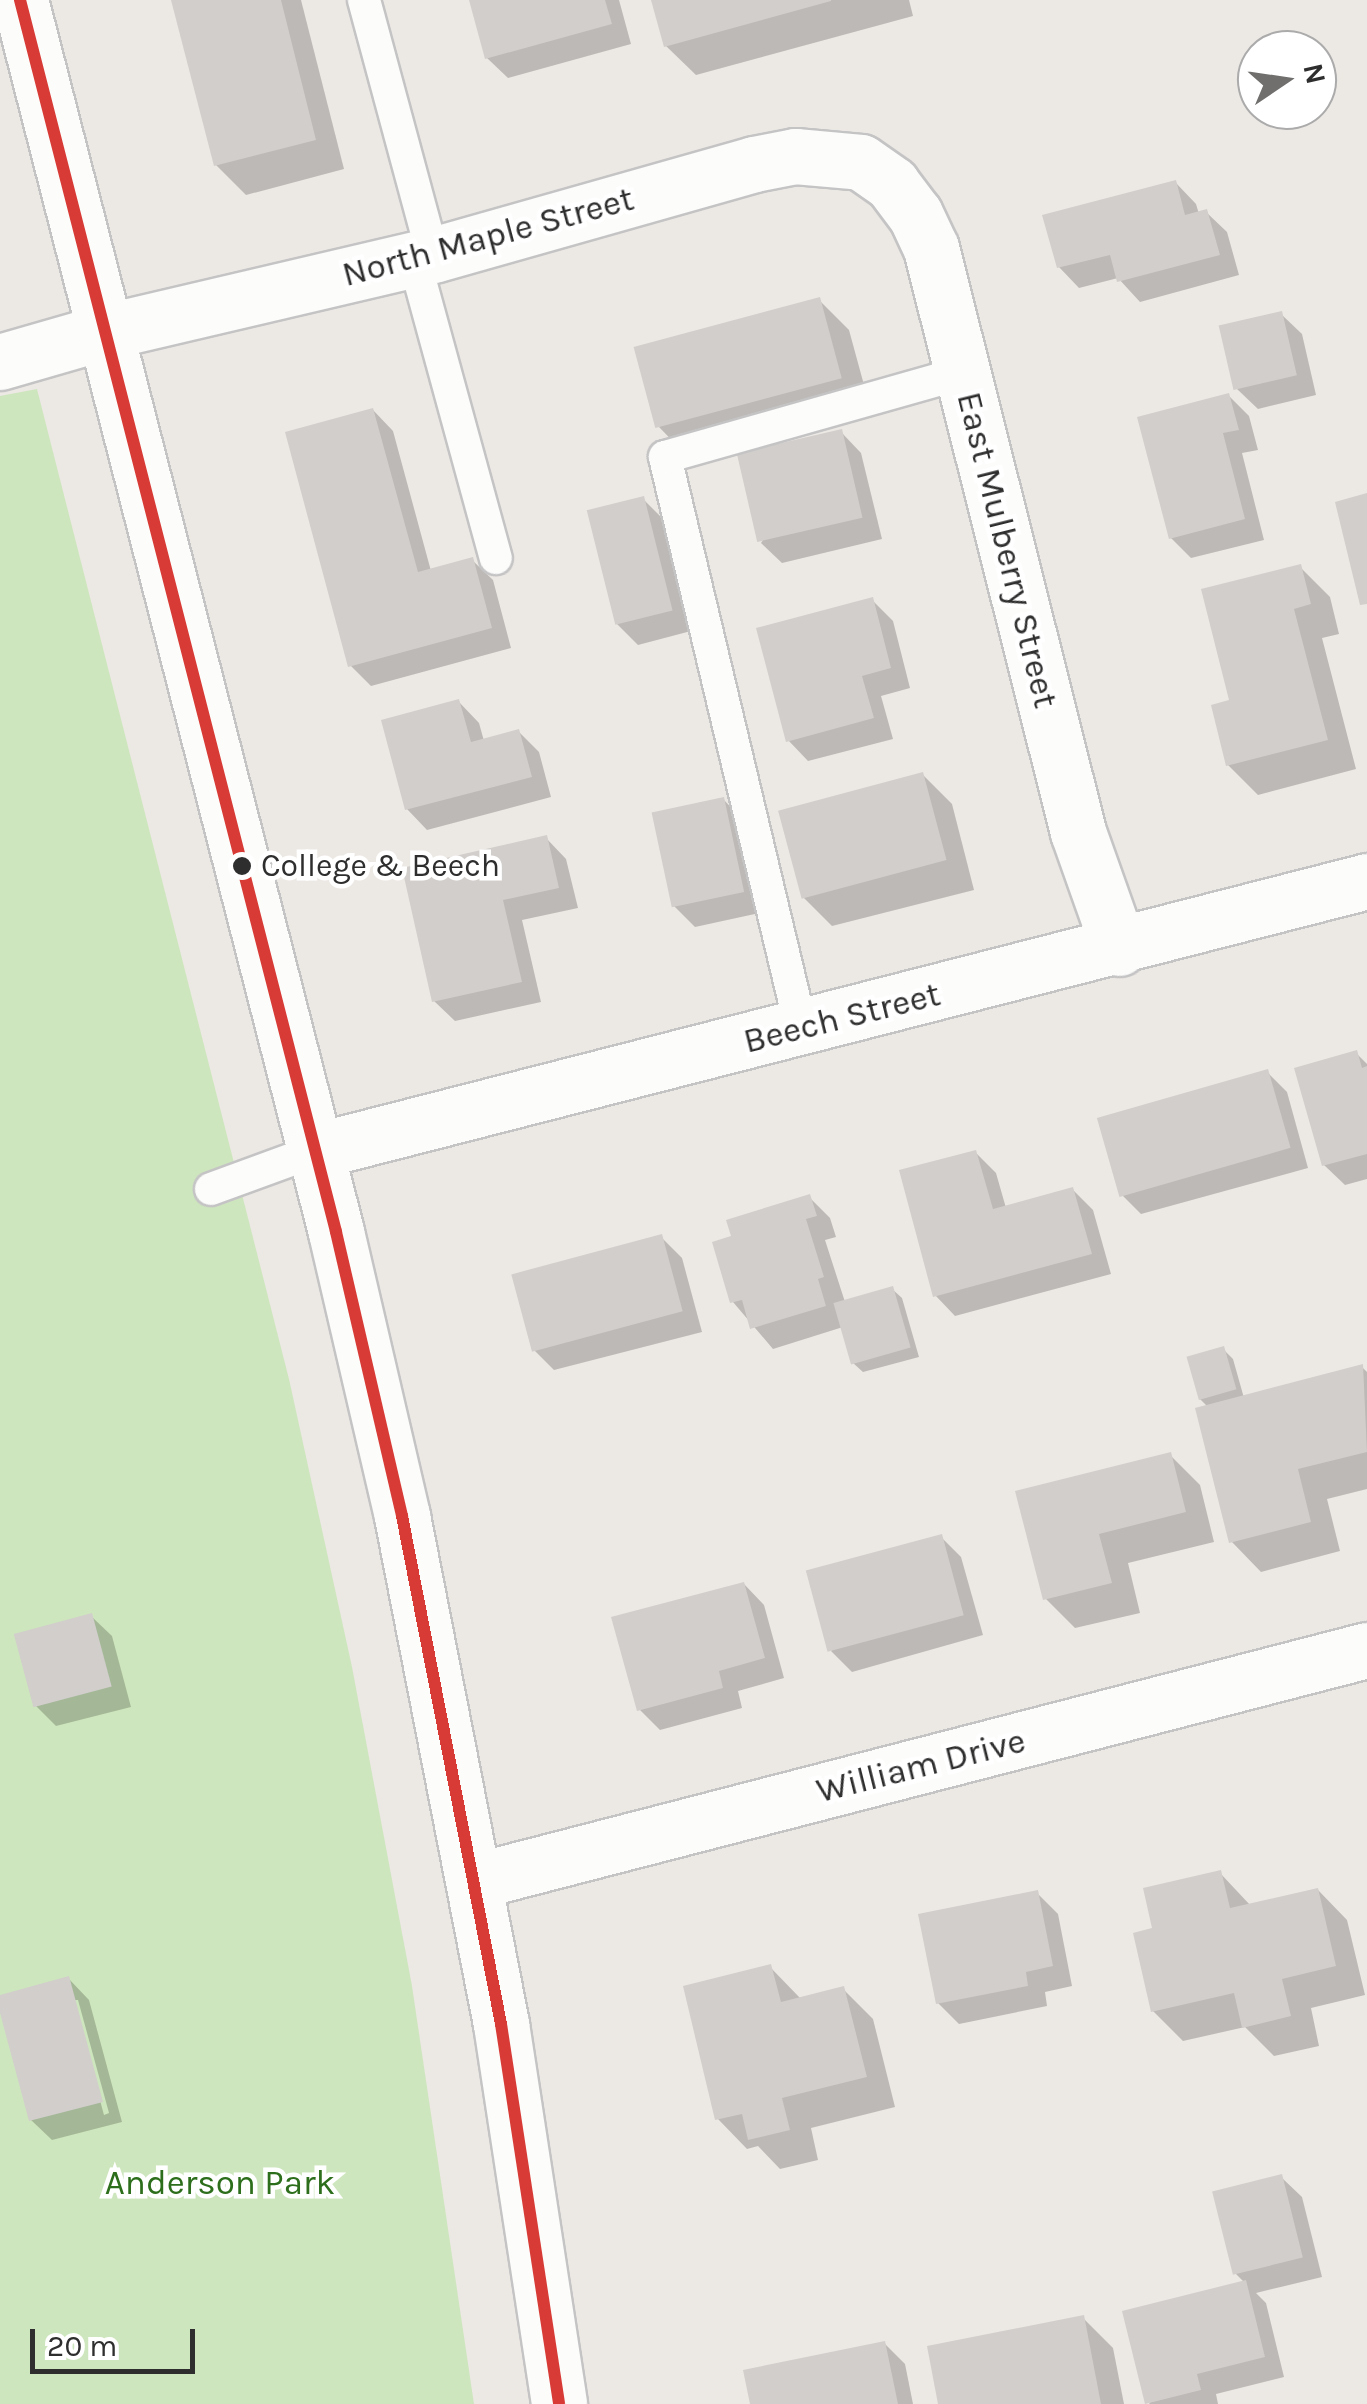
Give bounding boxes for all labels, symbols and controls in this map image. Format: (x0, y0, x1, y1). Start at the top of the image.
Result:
north arrow (1237, 30, 1337, 130)
text: N (1296, 60, 1333, 87)
street label: North Maple Street (338, 178, 638, 296)
street label: East Mulberry Street (947, 388, 1067, 712)
place label: College & Beech (261, 847, 500, 885)
marker: College & Beech (232, 856, 252, 876)
street label: Beech Street (739, 973, 945, 1063)
street label: William Drive (812, 1720, 1030, 1812)
park label: Anderson Park (105, 2162, 335, 2204)
scale bar (35, 2309, 200, 2371)
text: 20 m (47, 2328, 117, 2364)

